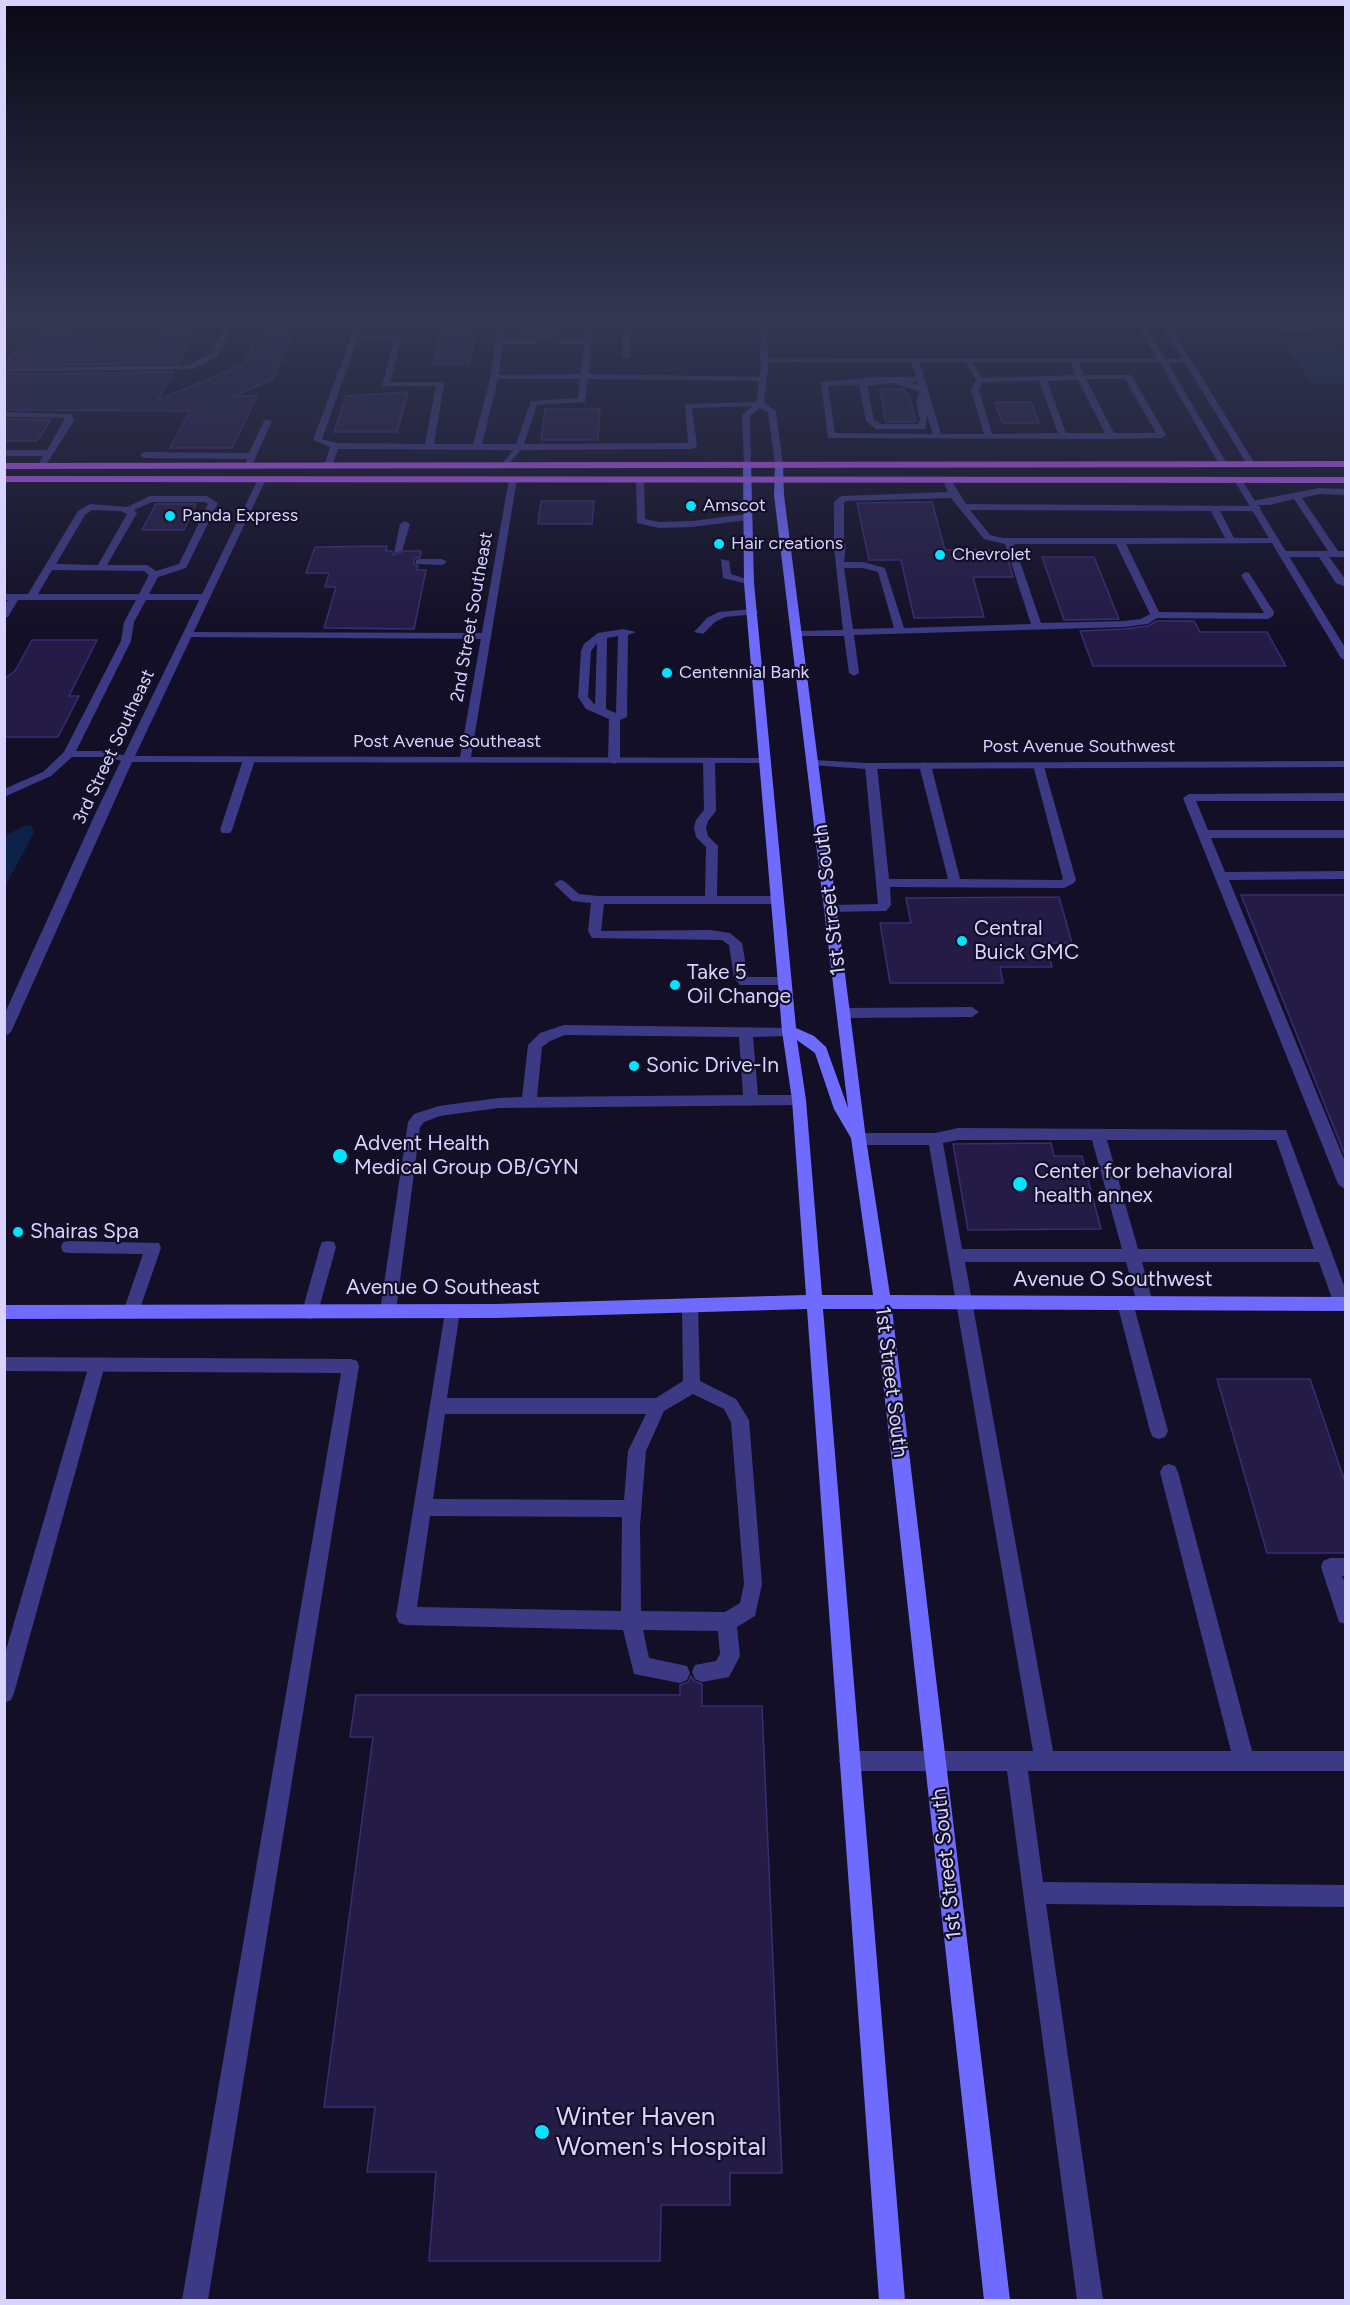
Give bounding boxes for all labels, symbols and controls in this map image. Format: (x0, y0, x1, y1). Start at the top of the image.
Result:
place label: Amscot (703, 495, 766, 517)
marker: Amscot (684, 499, 698, 513)
place label: Panda Express (182, 505, 298, 527)
marker: Panda Express (163, 509, 177, 523)
street label: 2nd Street Southeast (446, 530, 498, 704)
place label: Hair creations (731, 533, 843, 555)
marker: Hair creations (712, 537, 726, 551)
place label: Chevrolet (952, 544, 1031, 566)
marker: Chevrolet (933, 548, 947, 562)
place label: Centennial Bank (679, 662, 809, 684)
street label: 3rd Street Southeast (69, 666, 159, 828)
marker: Centennial Bank (660, 666, 674, 680)
street label: Post Avenue Southeast (353, 731, 541, 753)
street label: Post Avenue Southwest (983, 736, 1175, 758)
street label: 1st Street South (808, 823, 852, 977)
place label: Central Buick GMC (974, 916, 1079, 966)
marker: Central Buick GMC (955, 934, 969, 948)
place label: Take 5 Oil Change (687, 960, 791, 1010)
marker: Take 5 Oil Change (668, 978, 682, 992)
place label: Sonic Drive-In (646, 1053, 779, 1079)
marker: Sonic Drive-In (627, 1059, 641, 1073)
place label: Advent Health Medical Group OB/GYN (354, 1131, 579, 1181)
marker: Advent Health Medical Group OB/GYN (331, 1147, 349, 1165)
place label: Center for behavioral health annex (1034, 1159, 1233, 1209)
marker: Center for behavioral health annex (1011, 1175, 1029, 1193)
place label: Shairas Spa (30, 1219, 139, 1245)
marker: Shairas Spa (11, 1225, 25, 1239)
street label: Avenue O Southwest (1013, 1267, 1213, 1293)
street label: Avenue O Southeast (346, 1275, 540, 1301)
street label: 1st Street South (869, 1305, 913, 1459)
street label: 1st Street South (927, 1787, 967, 1941)
place label: Winter Haven Women's Hospital (556, 2101, 766, 2162)
marker: Winter Haven Women's Hospital (533, 2123, 551, 2141)

